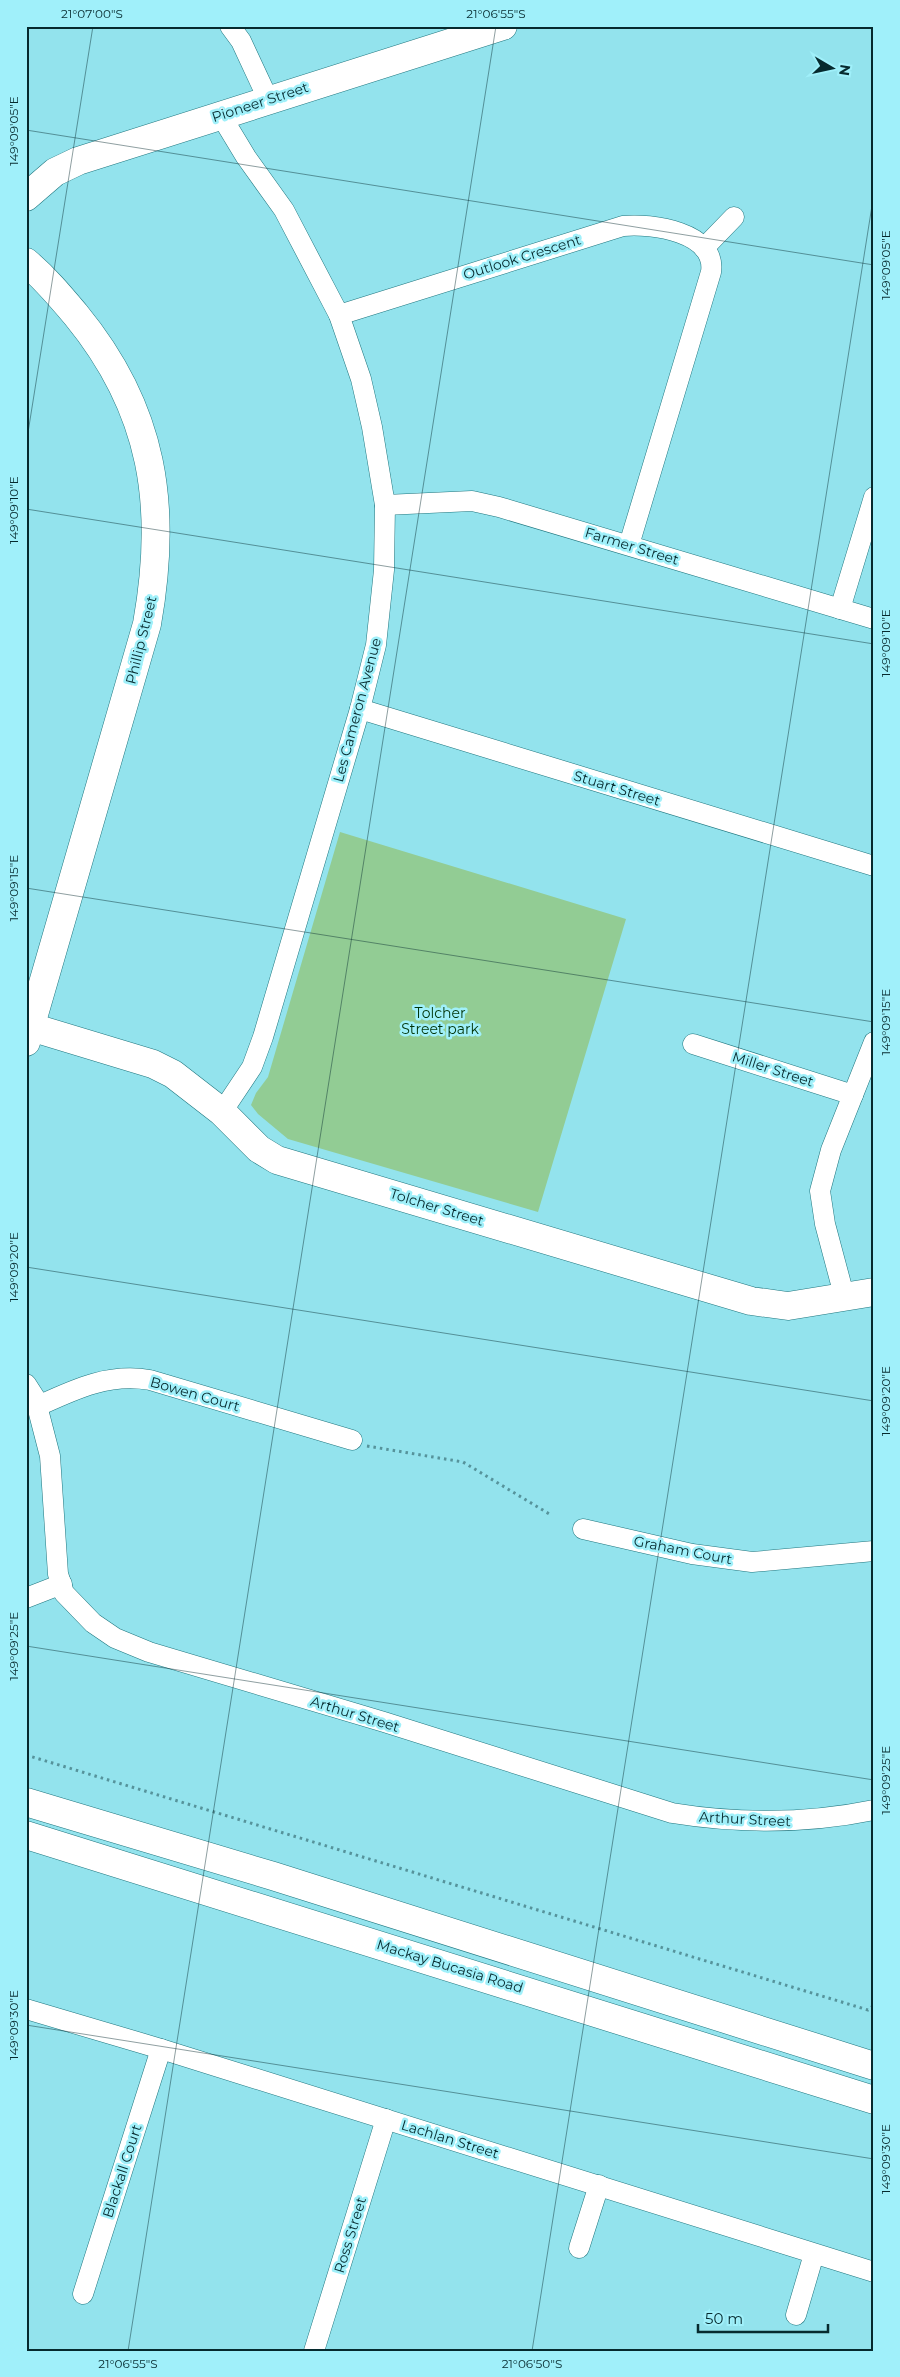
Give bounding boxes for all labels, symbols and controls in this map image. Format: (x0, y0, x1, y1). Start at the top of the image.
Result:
text: 21°07'00"S (61, 6, 123, 21)
text: 21°06'55"S (466, 6, 526, 21)
north arrow (808, 42, 858, 92)
text: N (835, 63, 855, 77)
street label: Pioneer Street (209, 78, 311, 126)
text: 149°09'05"E (6, 96, 21, 166)
street label: Outlook Crescent (461, 230, 583, 283)
text: 149°09'05"E (878, 230, 893, 300)
text: 149°09'10"E (6, 476, 21, 544)
street label: Farmer Street (583, 523, 681, 569)
street label: Phillip Street (121, 594, 161, 686)
text: 149°09'10"E (878, 609, 893, 677)
street label: Les Cameron Avenue (329, 636, 385, 784)
street label: Stuart Street (572, 766, 663, 810)
text: 149°09'15"E (6, 855, 21, 921)
text: 149°09'15"E (878, 989, 893, 1055)
park label: Tolcher Street park (401, 1004, 479, 1038)
street label: Miller Street (730, 1047, 816, 1091)
street label: Tolcher Street (388, 1184, 486, 1230)
text: 149°09'20"E (6, 1232, 21, 1302)
text: 149°09'20"E (878, 1366, 893, 1436)
street label: Bowen Court (148, 1373, 242, 1415)
street label: Graham Court (632, 1532, 734, 1568)
text: 149°09'25"E (6, 1612, 21, 1680)
street label: Arthur Street (308, 1692, 402, 1736)
text: 149°09'25"E (878, 1746, 893, 1814)
street label: Arthur Street (699, 1808, 792, 1830)
street label: Mackay Bucasia Road (375, 1935, 525, 1997)
text: 149°09'30"E (6, 1990, 21, 2060)
street label: Lachlan Street (399, 2116, 501, 2162)
street label: Blackall Court (98, 2122, 146, 2220)
text: 149°09'30"E (878, 2124, 893, 2194)
street label: Ross Street (330, 2195, 370, 2275)
scale bar (698, 2302, 828, 2334)
text: 50 m (705, 2309, 743, 2328)
text: 21°06'55"S (98, 2356, 158, 2371)
text: 21°06'50"S (502, 2356, 562, 2371)

